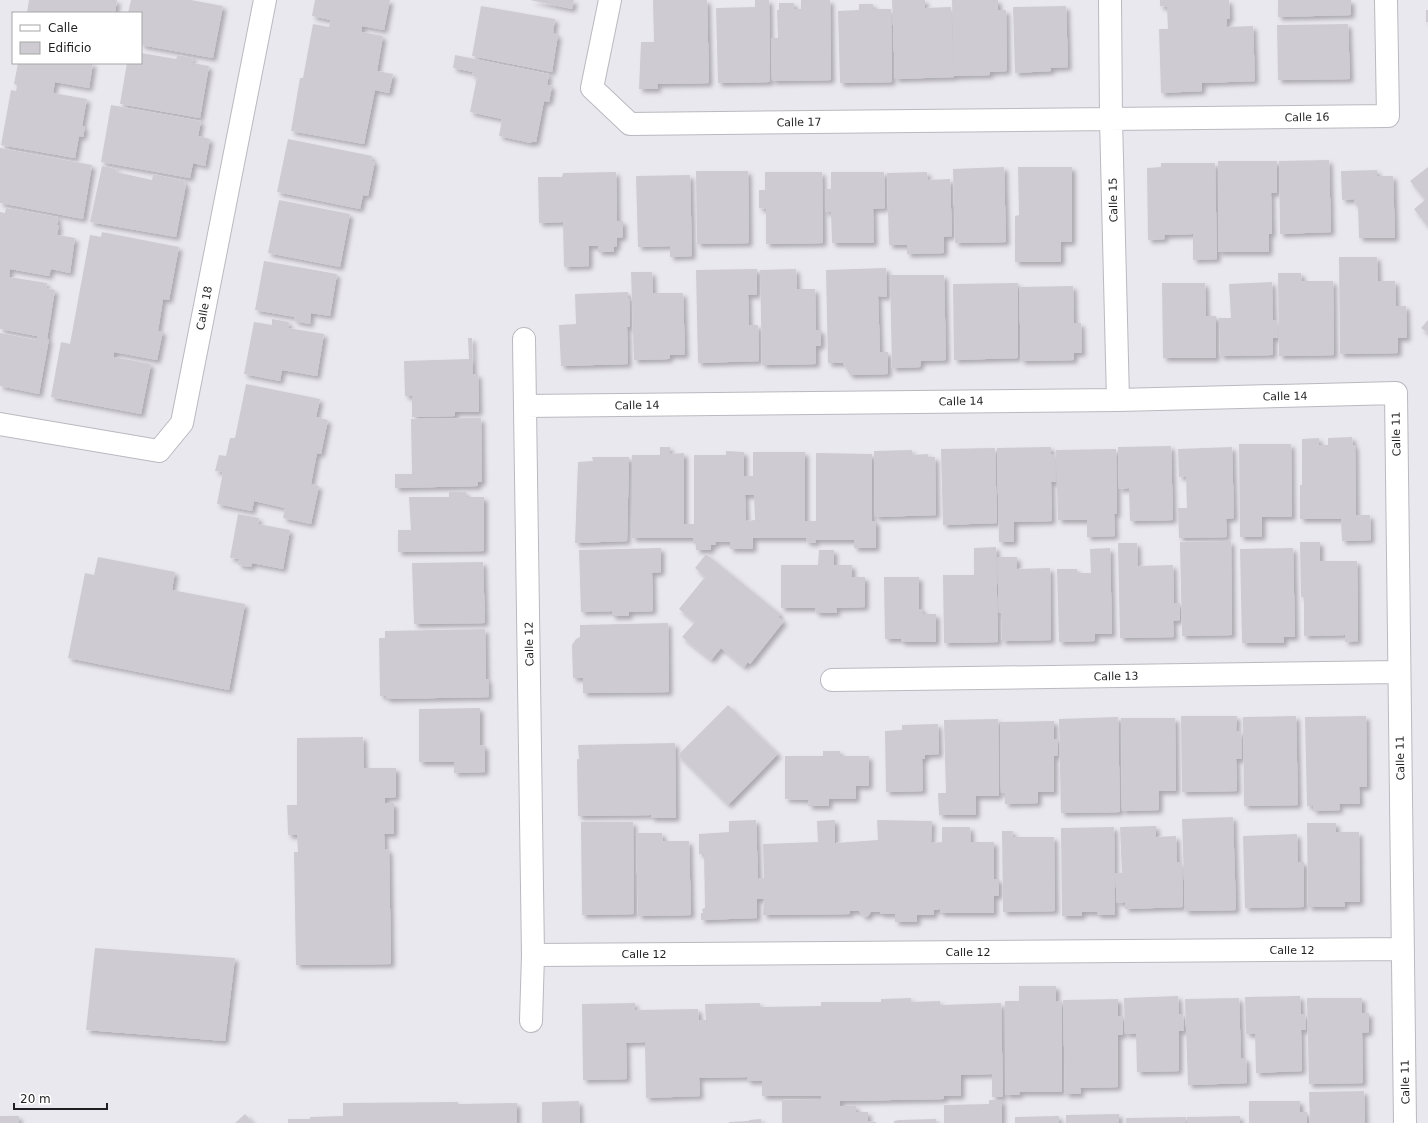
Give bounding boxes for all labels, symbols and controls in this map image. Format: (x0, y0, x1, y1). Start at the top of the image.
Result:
legend (12, 12, 142, 64)
text: Calle (48, 21, 78, 35)
text: Edificio (48, 41, 91, 55)
street label: Calle 16 (1285, 111, 1330, 124)
street label: Calle 17 (777, 116, 822, 129)
street label: Calle 15 (1107, 177, 1120, 222)
street label: Calle 18 (194, 285, 215, 331)
street label: Calle 14 (1263, 390, 1308, 403)
street label: Calle 14 (939, 395, 984, 408)
street label: Calle 14 (615, 399, 660, 412)
street label: Calle 11 (1390, 411, 1403, 456)
street label: Calle 12 (523, 621, 536, 666)
street label: Calle 13 (1094, 670, 1139, 683)
street label: Calle 11 (1394, 735, 1407, 780)
street label: Calle 12 (1270, 944, 1314, 957)
street label: Calle 12 (946, 946, 990, 959)
street label: Calle 12 (622, 948, 666, 961)
street label: Calle 11 (1399, 1059, 1412, 1104)
scale bar (14, 1085, 107, 1111)
text: 20 m (20, 1092, 51, 1106)

